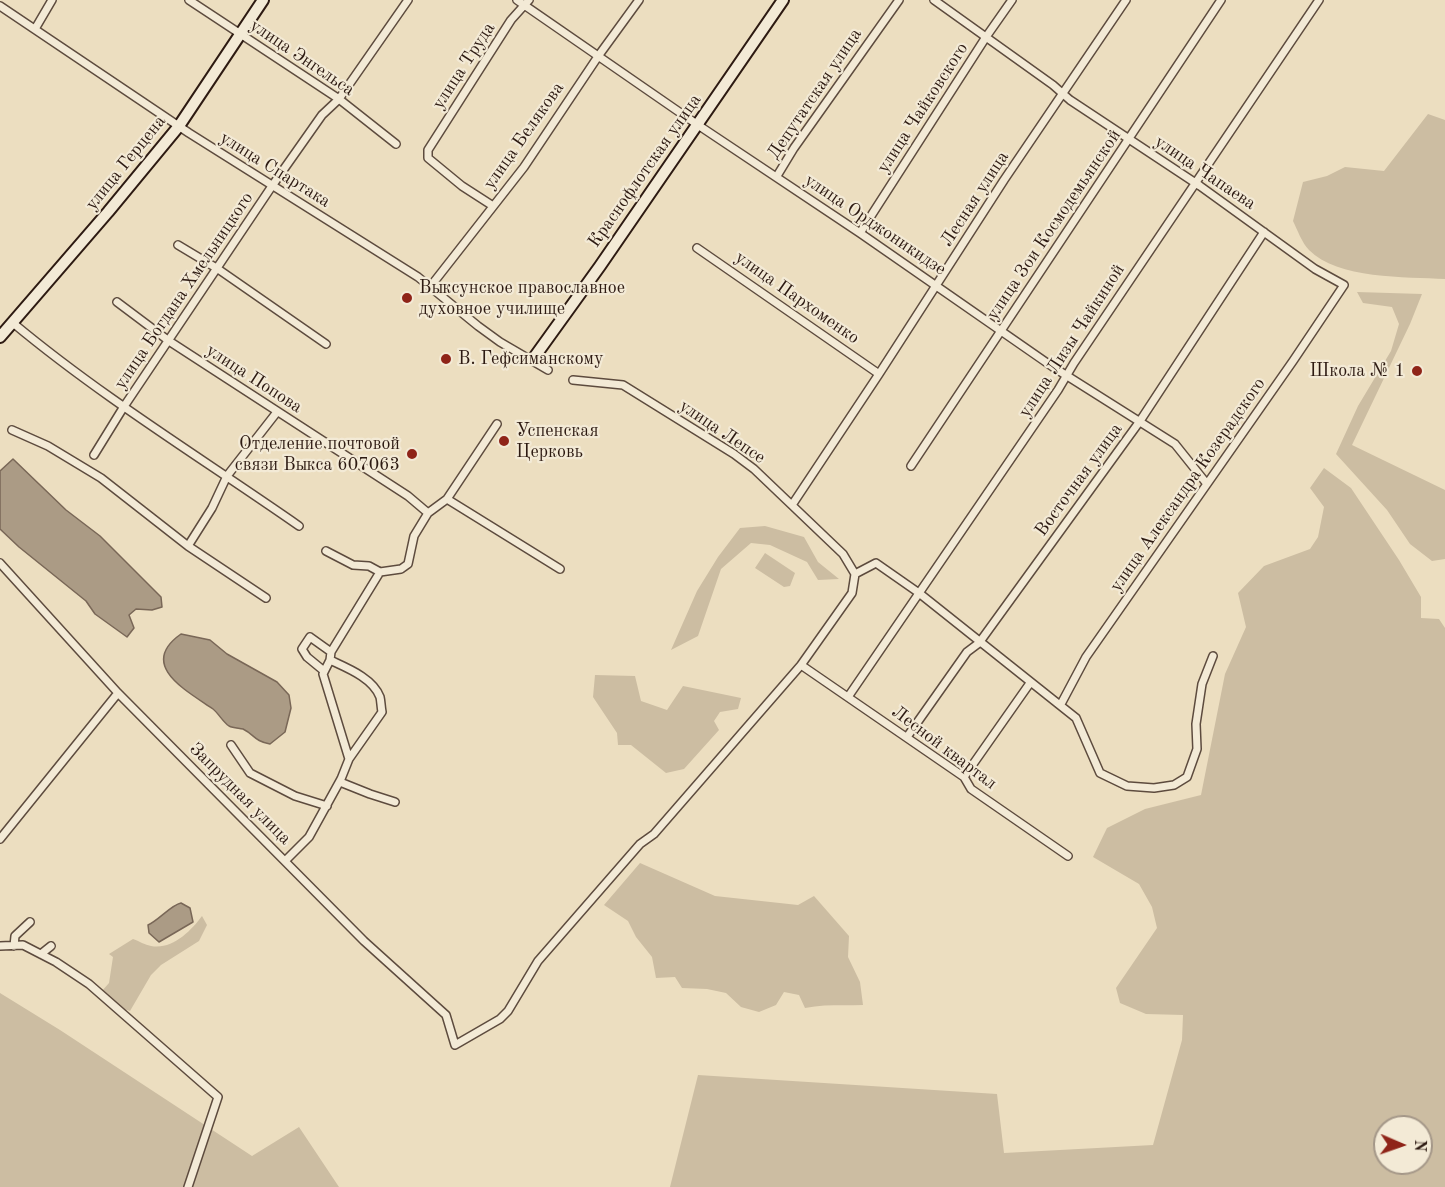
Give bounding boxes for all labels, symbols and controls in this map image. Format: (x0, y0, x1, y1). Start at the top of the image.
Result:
street label: улица Энгельса (245, 15, 359, 101)
street label: улица Труда (428, 18, 500, 114)
street label: Депутатская улица (763, 24, 867, 164)
street label: улица Чайковского (873, 39, 973, 177)
street label: улица Белякова (479, 78, 569, 194)
street label: Краснофлотская улица (584, 90, 706, 252)
street label: улица Герцена (81, 111, 171, 215)
street label: улица Зои Космодемьянской (982, 126, 1126, 324)
street label: улица Спартака (216, 127, 334, 213)
street label: улица Чапаева (1150, 131, 1260, 215)
street label: Лесная улица (936, 147, 1014, 251)
street label: улица Орджоникидзе (800, 170, 950, 280)
street label: улица Богдана Хмельницкого (110, 188, 258, 394)
street label: улица Пархоменко (730, 247, 864, 349)
street label: улица Лизы Чайкиной (1014, 260, 1130, 422)
place label: Выксунское православное духовное училище (419, 277, 625, 320)
marker: Выксунское православное духовное училище (400, 291, 414, 305)
street label: улица Попова (202, 340, 306, 418)
place label: В. Гефсиманскому (458, 348, 604, 370)
marker: В. Гефсиманскому (439, 352, 453, 366)
place label: Школа № 1 (1309, 360, 1405, 382)
marker: Школа № 1 (1410, 364, 1424, 378)
street label: улица Александра Козерадского (1106, 374, 1270, 596)
street label: улица Лепсе (675, 395, 769, 469)
street label: Восточная улица (1031, 419, 1127, 541)
place label: Успенская Церковь (516, 420, 599, 462)
place label: Отделение почтовой связи Выкса 607063 (235, 433, 400, 476)
marker: Успенская Церковь (497, 434, 511, 448)
marker: Отделение почтовой связи Выкса 607063 (405, 447, 419, 461)
street label: Лесной квартал (887, 701, 1001, 795)
street label: Запрудная улица (184, 738, 296, 850)
north arrow (1373, 1115, 1433, 1175)
text: N (1411, 1139, 1427, 1152)

